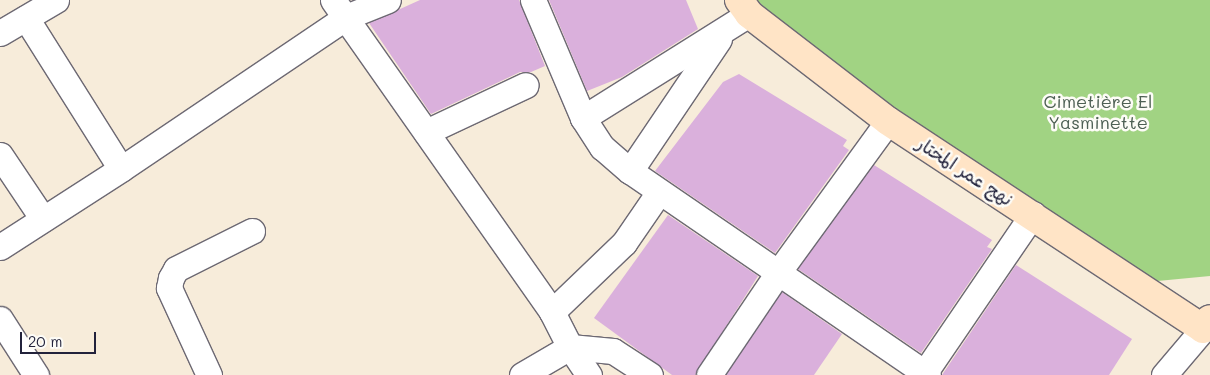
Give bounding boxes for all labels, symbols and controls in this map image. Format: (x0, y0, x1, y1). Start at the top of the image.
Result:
park label: Cimetière El Yasminette (1043, 91, 1153, 134)
street label: نهج عمر المختار (913, 132, 1017, 210)
scale bar (22, 322, 99, 354)
text: 20 m (28, 331, 62, 351)

